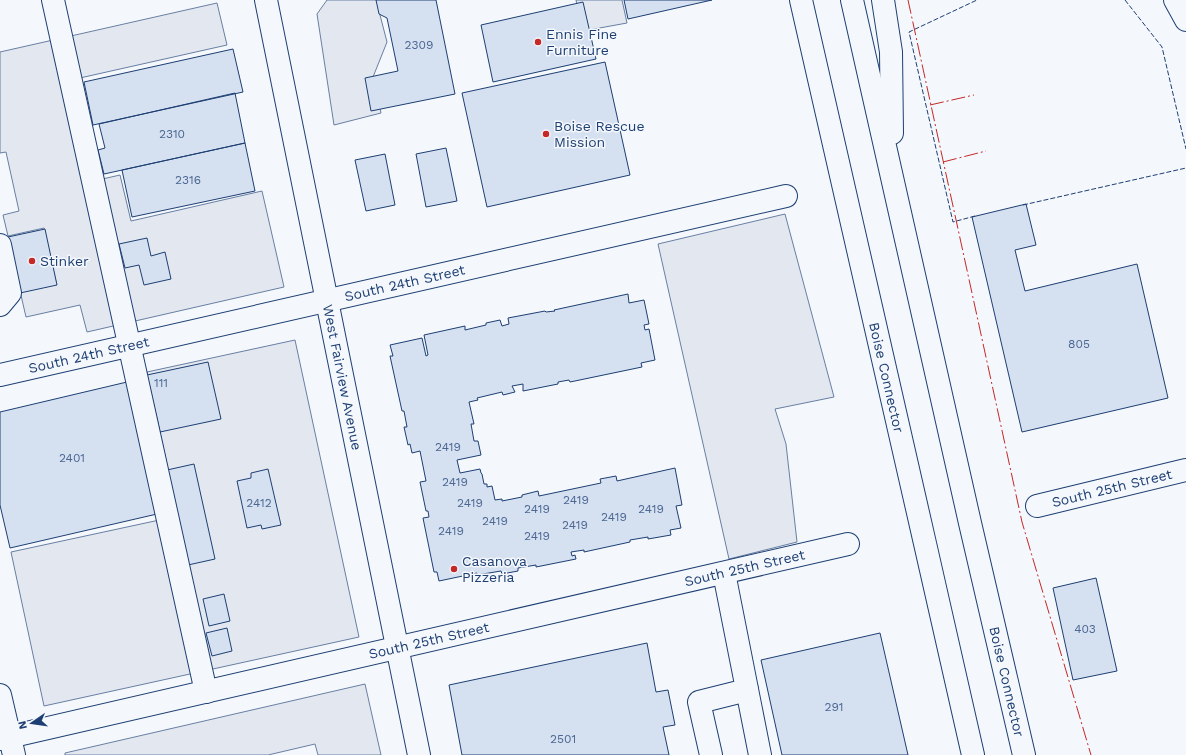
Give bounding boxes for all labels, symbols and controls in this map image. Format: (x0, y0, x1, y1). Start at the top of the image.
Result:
place label: Ennis Fine Furniture (546, 26, 617, 58)
marker: Ennis Fine Furniture (533, 37, 543, 47)
house number: 2309 (405, 38, 433, 52)
place label: Boise Rescue Mission (554, 118, 645, 150)
house number: 2310 (159, 127, 185, 141)
marker: Boise Rescue Mission (541, 129, 551, 139)
house number: 2316 (175, 173, 201, 187)
place label: Stinker (40, 253, 89, 269)
marker: Stinker (27, 256, 37, 266)
street label: South 24th Street (343, 261, 467, 304)
street label: West Fairview Avenue (320, 303, 365, 452)
street label: Boise Connector (866, 321, 907, 434)
street label: South 24th Street (27, 333, 151, 376)
house number: 805 (1068, 337, 1090, 351)
house number: 111 (154, 376, 168, 390)
house number: 2419 (435, 440, 461, 454)
house number: 2401 (59, 451, 85, 465)
street label: South 25th Street (1050, 466, 1174, 510)
house number: 2419 (442, 475, 468, 489)
house number: 2419 (563, 493, 589, 507)
house number: 2412 (246, 496, 272, 510)
house number: 2419 (457, 496, 483, 510)
house number: 2419 (524, 502, 550, 516)
house number: 2419 (638, 502, 664, 516)
house number: 2419 (601, 510, 627, 524)
house number: 2419 (482, 514, 508, 528)
house number: 2419 (562, 518, 588, 532)
house number: 2419 (438, 524, 464, 538)
house number: 2419 (524, 529, 550, 543)
street label: South 25th Street (683, 546, 807, 589)
place label: Casanova Pizzeria (462, 553, 527, 585)
marker: Casanova Pizzeria (449, 564, 459, 574)
street label: South 25th Street (367, 619, 491, 662)
house number: 403 (1074, 622, 1096, 636)
street label: Boise Connector (986, 625, 1028, 739)
house number: 291 (824, 700, 844, 714)
north arrow (12, 703, 52, 743)
text: N (15, 720, 30, 731)
house number: 2501 (550, 732, 576, 746)

